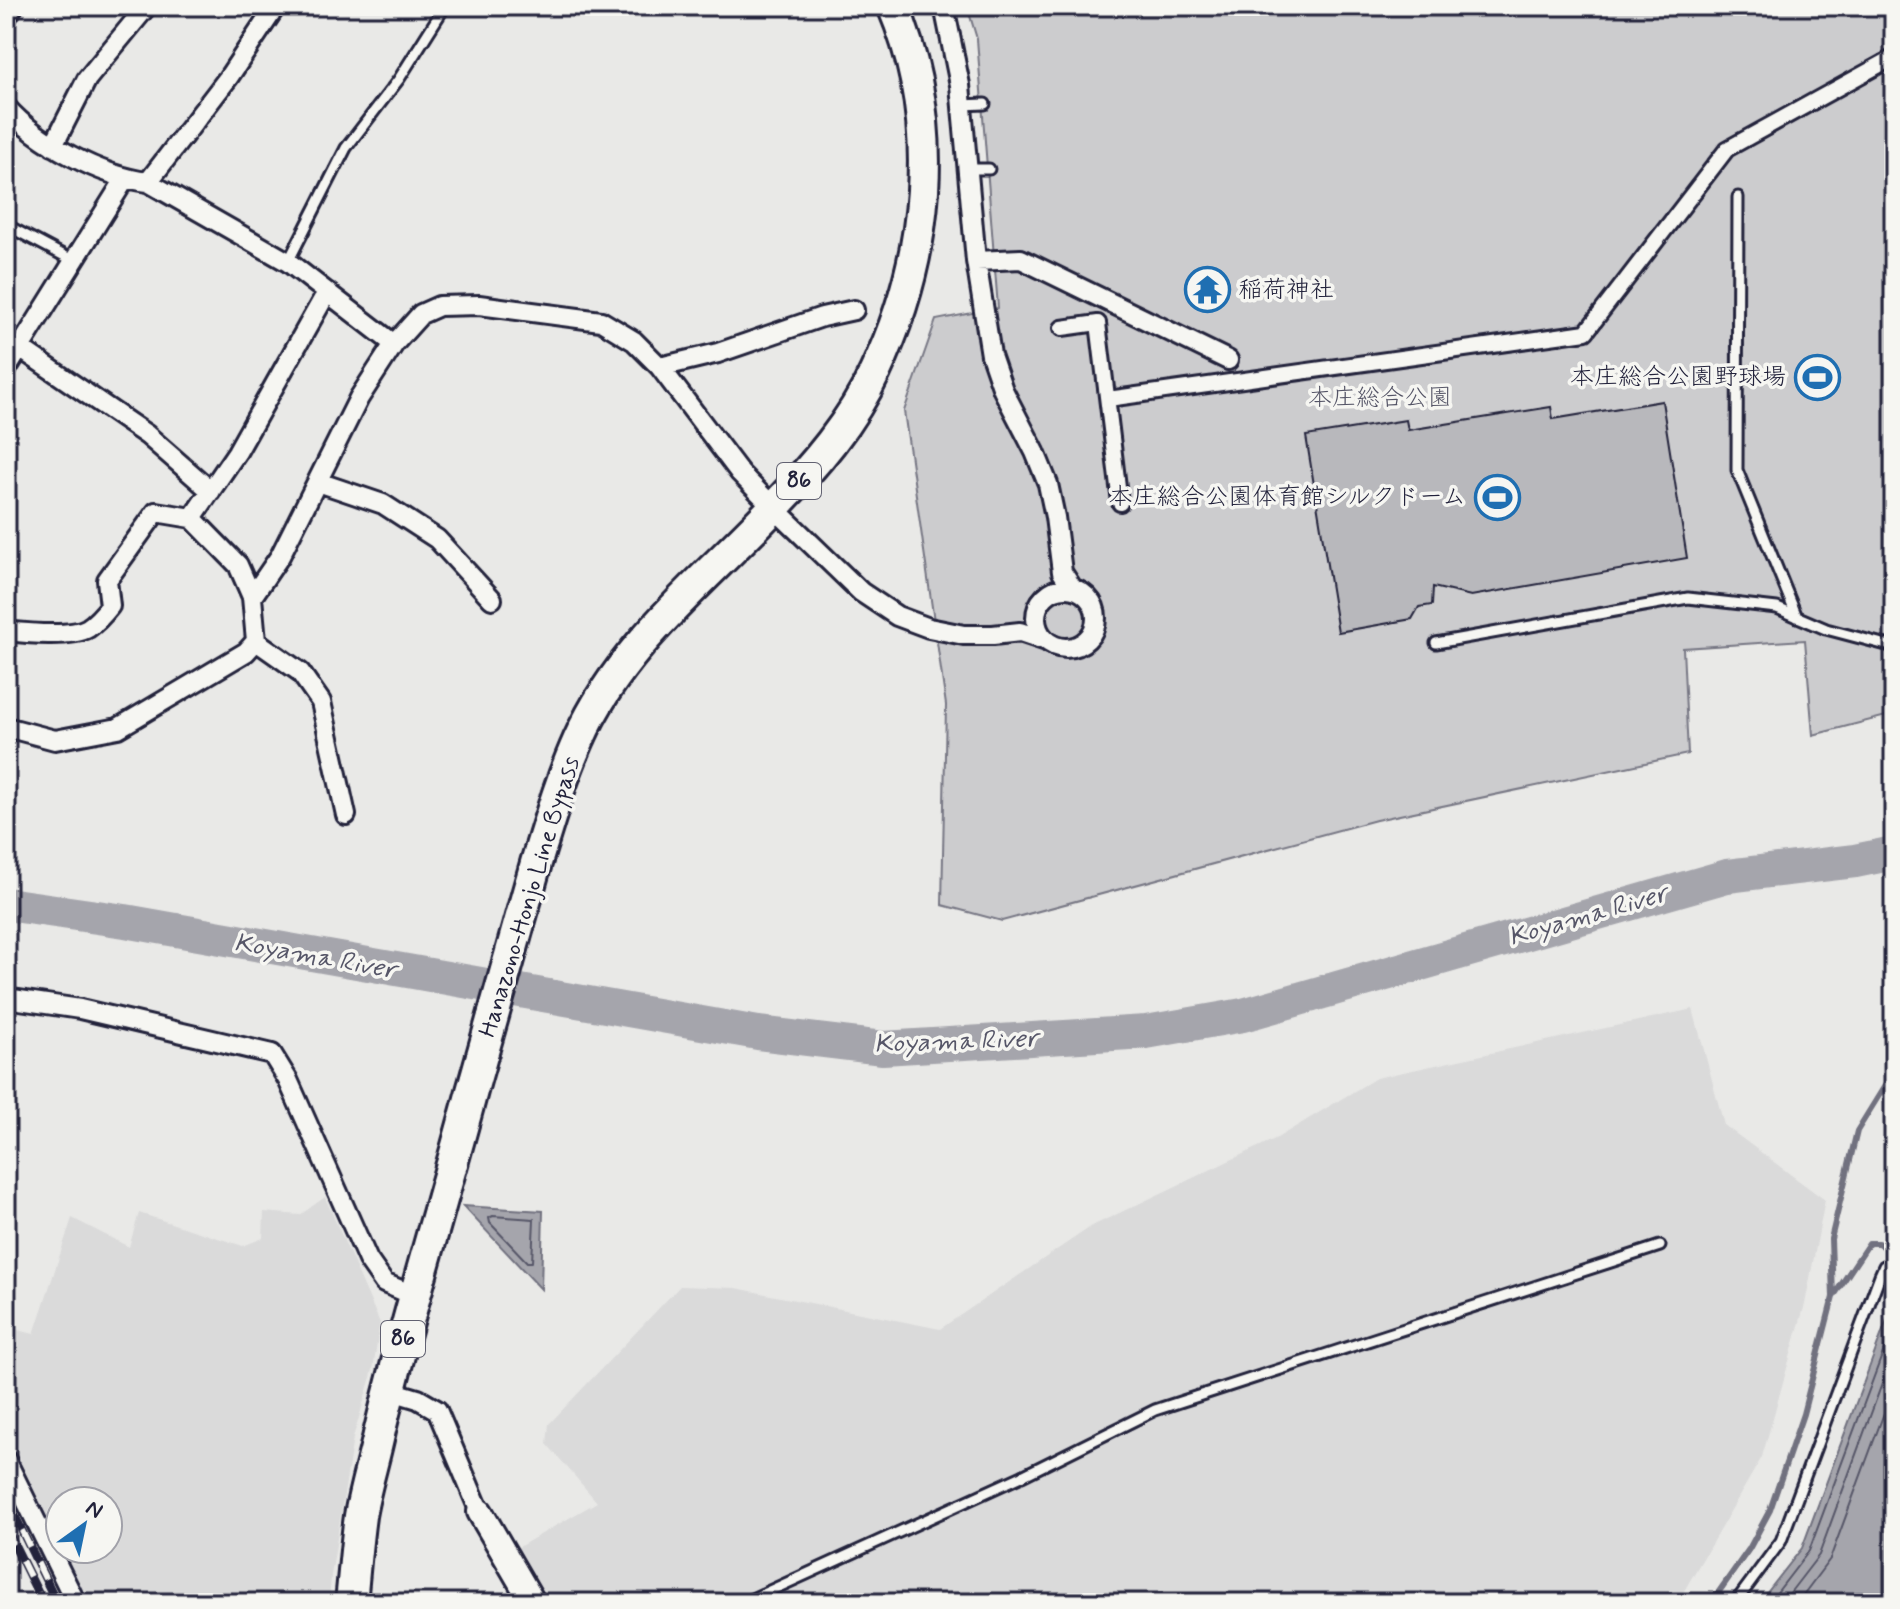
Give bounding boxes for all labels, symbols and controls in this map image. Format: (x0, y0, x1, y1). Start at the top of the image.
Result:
temple icon: 稲荷神社 (1183, 266, 1231, 314)
place label: 稲荷神社 (1238, 275, 1334, 306)
sports icon: 本庄総合公園野球場 (1793, 353, 1841, 401)
place label: 本庄総合公園野球場 (1570, 362, 1786, 393)
park label: 本庄総合公園 (1308, 383, 1452, 414)
road number: 86 (777, 463, 821, 499)
sports icon: 本庄総合公園体育館シルクドーム (1473, 473, 1521, 521)
place label: 本庄総合公園体育館シルクドーム (1108, 482, 1466, 513)
street label: Hanazono-Honjo Line Bypass (473, 753, 588, 1041)
water label: Koyama River (1505, 876, 1675, 955)
water label: Koyama River (231, 926, 402, 989)
water label: Koyama River (874, 1022, 1042, 1062)
road number: 86 (381, 1321, 425, 1357)
north arrow (44, 1485, 124, 1565)
text: N (80, 1494, 108, 1526)

